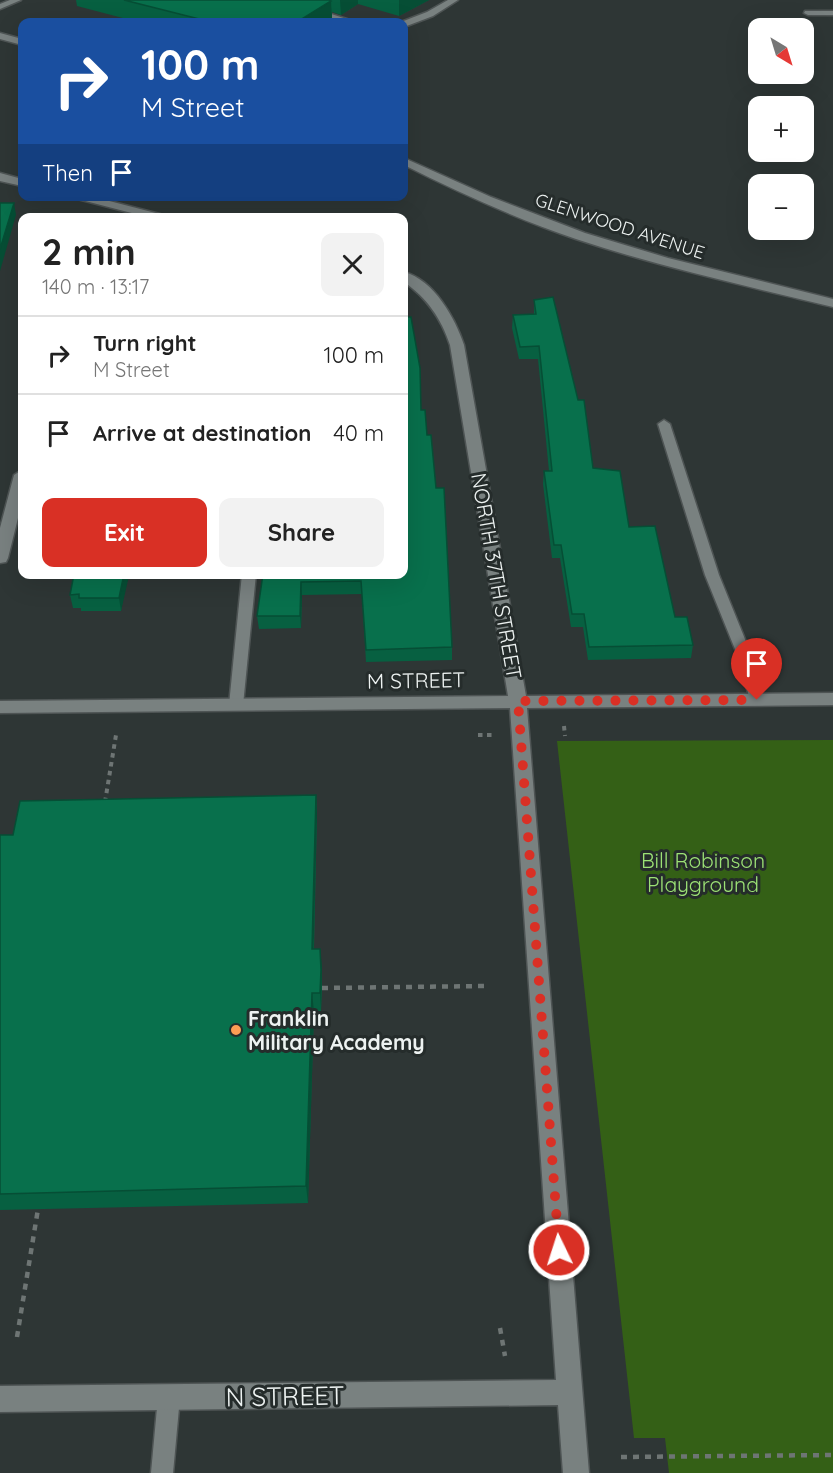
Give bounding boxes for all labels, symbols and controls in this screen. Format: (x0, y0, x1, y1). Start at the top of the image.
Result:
north arrow (748, 18, 814, 84)
map controls (748, 18, 814, 240)
text: 100 m (141, 38, 259, 91)
icon: right (42, 42, 120, 120)
text: M Street (141, 90, 245, 124)
button: + (748, 96, 814, 162)
icon: arrive (105, 156, 138, 189)
text: Then (42, 159, 93, 187)
button: − (748, 174, 814, 240)
street label: GLENWOOD AVENUE (533, 188, 707, 264)
text: 2 min (42, 229, 136, 274)
button: close (321, 233, 384, 296)
text: 140 m · 13:17 (42, 274, 149, 299)
text: Turn right (93, 329, 197, 357)
icon: right (42, 339, 75, 372)
text: 100 m (324, 341, 384, 369)
text: M Street (93, 357, 170, 382)
icon: arrive (42, 417, 75, 450)
text: Arrive at destination (93, 419, 311, 447)
text: 40 m (333, 419, 384, 447)
street label: NORTH 37TH STREET (466, 471, 528, 681)
button: Exit (42, 498, 207, 567)
button: Share (219, 498, 384, 567)
pin (731, 638, 782, 700)
icon: arrive (740, 647, 773, 680)
street label: M STREET (367, 666, 465, 694)
park label: Bill Robinson Playground (641, 847, 765, 897)
place label: Franklin Military Academy (248, 1005, 425, 1055)
marker: Franklin Military Academy (229, 1023, 243, 1037)
position arrow (527, 1218, 591, 1282)
street label: N STREET (225, 1378, 345, 1414)

